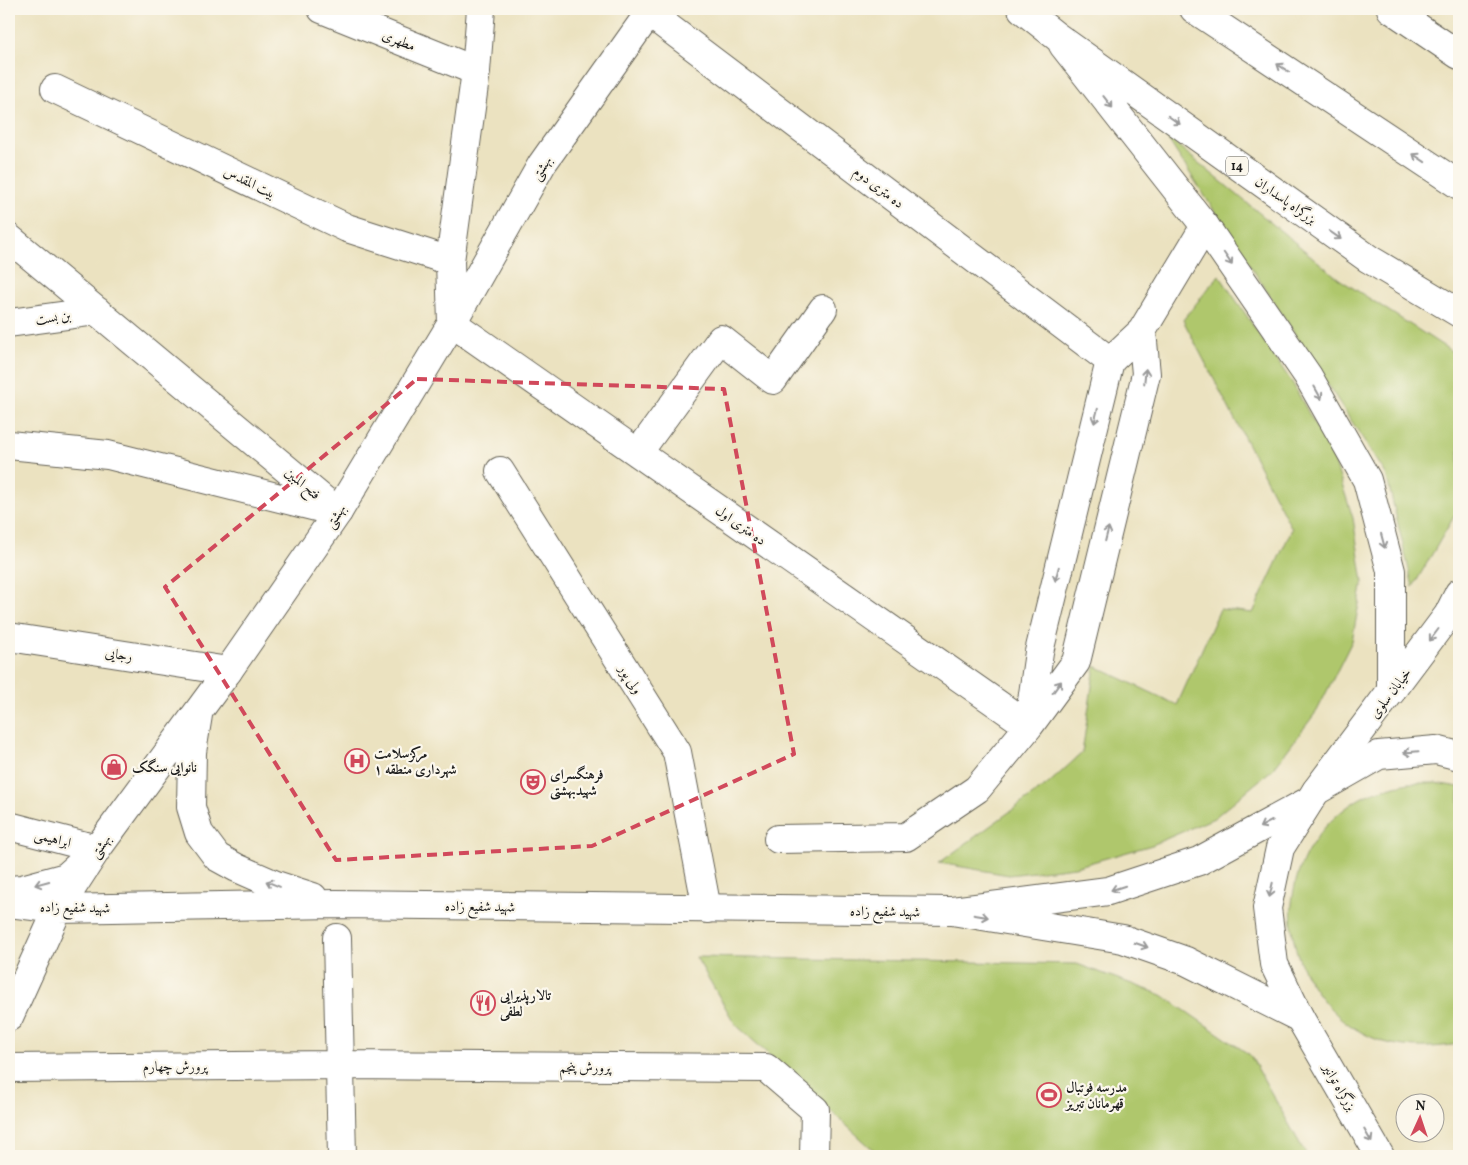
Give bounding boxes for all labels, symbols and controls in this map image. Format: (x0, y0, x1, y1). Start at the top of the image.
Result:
street label: مطهری (379, 26, 418, 57)
one-way arrow (1277, 63, 1291, 73)
one-way arrow (1102, 95, 1113, 108)
one-way arrow (1167, 115, 1181, 125)
street label: بهشتی (527, 153, 557, 185)
one-way arrow (1412, 153, 1426, 163)
road number: 14 (1226, 157, 1248, 176)
street label: بیت المقدس (220, 163, 279, 204)
street label: ده متری دوم (848, 163, 907, 215)
street label: بزرگراه پاسداران (1251, 172, 1321, 230)
one-way arrow (1328, 230, 1342, 240)
one-way arrow (1223, 251, 1233, 265)
street label: بن بست (34, 307, 73, 330)
one-way arrow (1140, 369, 1150, 385)
one-way arrow (1314, 386, 1324, 400)
one-way arrow (1091, 408, 1100, 424)
street label: فتح المبین (279, 464, 324, 506)
street label: بهشتی (321, 501, 351, 533)
street label: ده متری اول (711, 502, 769, 551)
one-way arrow (1103, 527, 1112, 543)
one-way arrow (1379, 533, 1388, 549)
one-way arrow (1052, 566, 1062, 582)
one-way arrow (1429, 628, 1439, 642)
street label: رجایی (104, 644, 134, 667)
street label: ولی پور (612, 660, 646, 698)
street label: خیابان سلوی (1366, 665, 1417, 723)
one-way arrow (1052, 681, 1063, 694)
place label: مرکزسلامت شهرداری منطقه ۱ (374, 745, 457, 780)
hospital icon: مرکزسلامت شهرداری منطقه ۱ (344, 748, 370, 774)
one-way arrow (1404, 748, 1420, 757)
shop icon: نانوایی سنگک (101, 754, 127, 780)
place label: نانوایی سنگک (132, 758, 197, 778)
place label: فرهنگسرای شهیدبهشتی (550, 765, 604, 801)
theatre icon: فرهنگسرای شهیدبهشتی (520, 769, 546, 795)
one-way arrow (1260, 820, 1274, 830)
street label: ابراهیمی (32, 825, 73, 853)
street label: بهشتی (86, 831, 116, 863)
one-way arrow (35, 879, 51, 889)
one-way arrow (266, 879, 281, 888)
one-way arrow (1266, 881, 1275, 897)
one-way arrow (1110, 884, 1126, 893)
street label: شهید شفیع زاده (444, 897, 516, 921)
street label: شهید شفیع زاده (39, 898, 111, 922)
street label: شهید شفیع زاده (849, 902, 921, 926)
one-way arrow (973, 911, 989, 921)
one-way arrow (1133, 941, 1148, 950)
place label: تالارپذیرایی لطفی (499, 987, 551, 1022)
restaurant icon: تالارپذیرایی لطفی (470, 990, 496, 1016)
street label: پرورش چهارم (143, 1058, 209, 1079)
street label: بزرگراه توانیر (1317, 1058, 1361, 1115)
street label: پرورش پنجم (559, 1059, 612, 1081)
place label: مدرسه فوتبال قهرمانان تبریز (1064, 1079, 1127, 1114)
sports icon: مدرسه فوتبال قهرمانان تبریز (1036, 1082, 1062, 1108)
north arrow (1396, 1092, 1446, 1142)
text: N (1415, 1097, 1426, 1116)
one-way arrow (1364, 1128, 1374, 1142)

